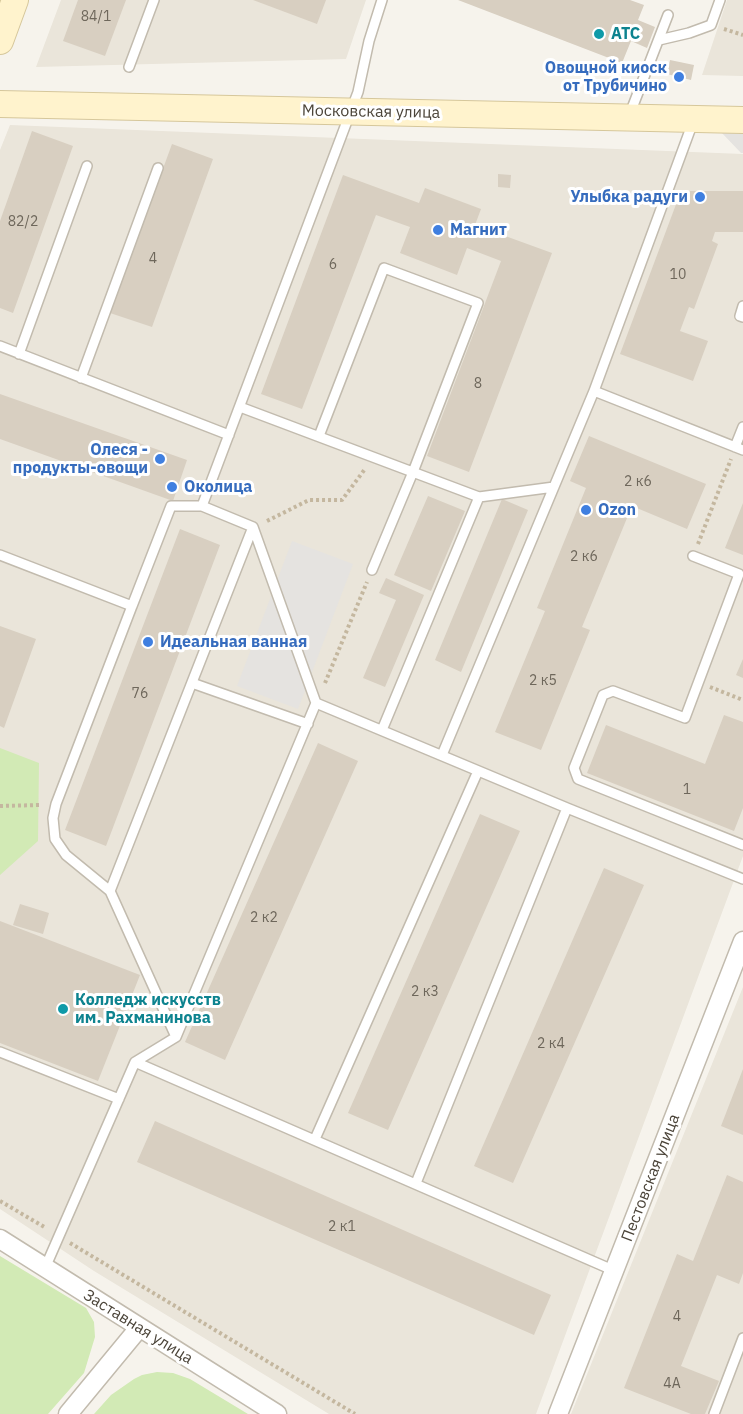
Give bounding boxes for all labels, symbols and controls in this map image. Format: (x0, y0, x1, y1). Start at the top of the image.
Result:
house number: 84/1 (81, 9, 111, 25)
place label: АТС (611, 24, 640, 44)
marker: АТС (592, 27, 606, 41)
place label: Овощной киоск от Трубичино (545, 58, 667, 96)
marker: Овощной киоск от Трубичино (672, 70, 686, 84)
street label: Московская улица (302, 101, 440, 123)
place label: Улыбка радуги (571, 187, 688, 207)
marker: Улыбка радуги (693, 190, 707, 204)
house number: 82/2 (8, 214, 38, 230)
place label: Магнит (450, 220, 507, 240)
marker: Магнит (431, 223, 445, 237)
house number: 4 (149, 251, 157, 267)
house number: 6 (329, 257, 337, 273)
house number: 10 (670, 267, 686, 283)
house number: 8 (474, 376, 482, 392)
place label: Олеся - продукты-овощи (13, 440, 148, 478)
marker: Олеся - продукты-овощи (153, 452, 167, 466)
house number: 2 к6 (624, 474, 652, 490)
place label: Околица (184, 477, 252, 497)
marker: Околица (165, 480, 179, 494)
place label: Ozon (598, 500, 636, 520)
marker: Ozon (579, 503, 593, 517)
house number: 2 к6 (570, 549, 598, 565)
place label: Идеальная ванная (160, 632, 307, 652)
marker: Идеальная ванная (141, 635, 155, 649)
house number: 2 к5 (529, 673, 557, 689)
house number: 76 (132, 686, 148, 702)
house number: 1 (683, 782, 691, 798)
house number: 2 к2 (250, 910, 278, 926)
house number: 2 к3 (411, 984, 439, 1000)
place label: Колледж искусств им. Рахманинова (75, 990, 221, 1028)
marker: Колледж искусств им. Рахманинова (56, 1002, 70, 1016)
house number: 2 к4 (537, 1036, 565, 1052)
street label: Пестовская улица (618, 1111, 684, 1245)
house number: 2 к1 (328, 1219, 356, 1235)
street label: Заставная улица (80, 1286, 196, 1368)
house number: 4 (673, 1309, 681, 1325)
house number: 4А (663, 1376, 681, 1392)

